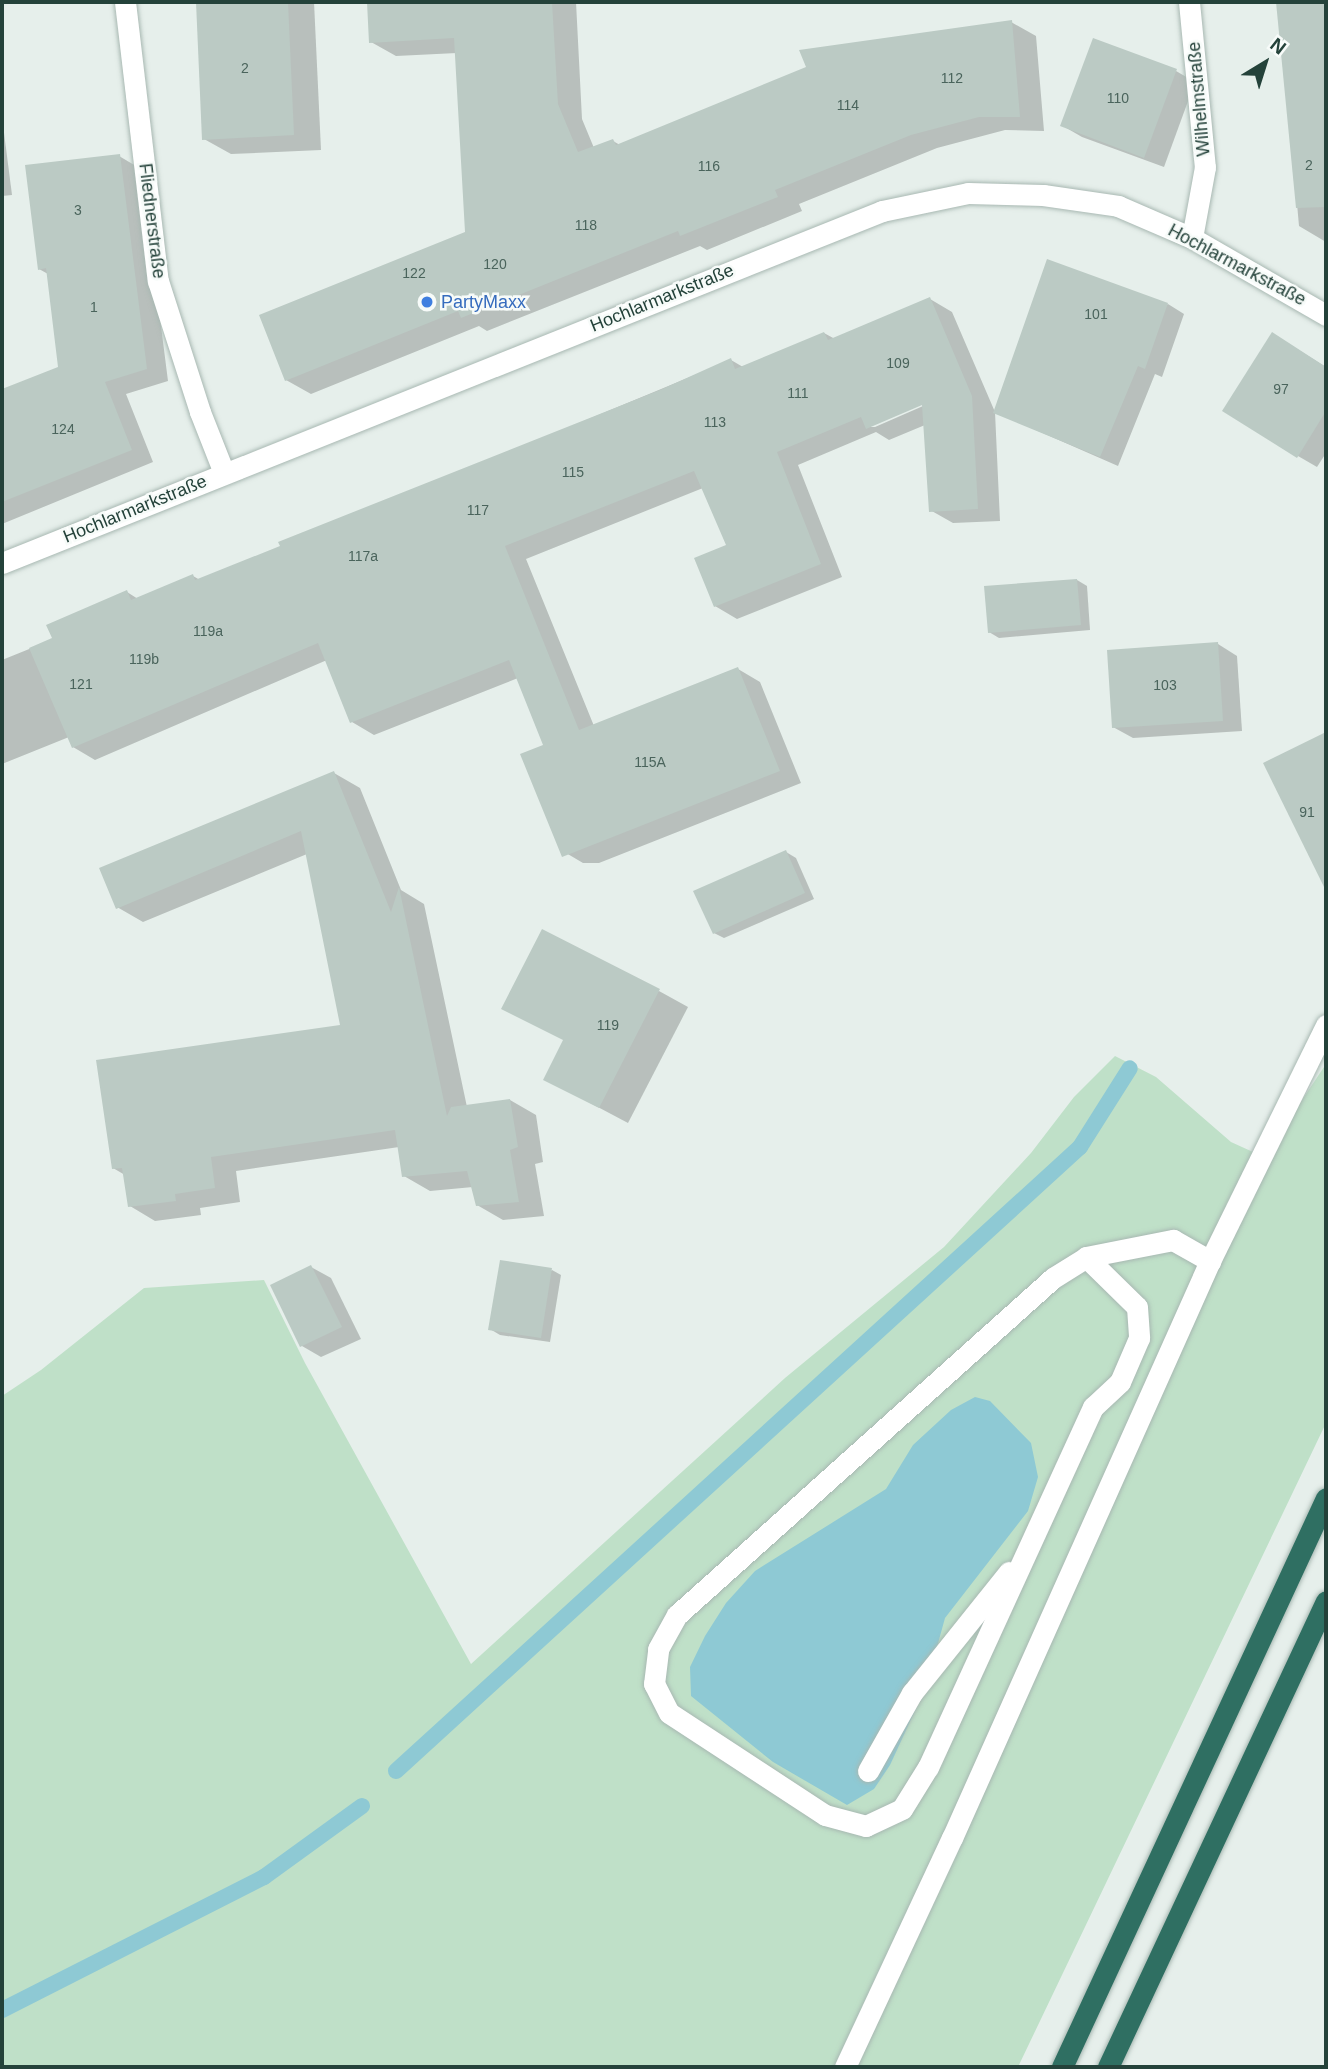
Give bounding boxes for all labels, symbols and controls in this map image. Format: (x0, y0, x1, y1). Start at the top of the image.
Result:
north arrow (1230, 28, 1300, 98)
text: N (1266, 34, 1290, 59)
street label: Wilhelmstraße (1183, 41, 1215, 157)
house number: 2 (241, 60, 249, 76)
house number: 112 (941, 70, 963, 86)
house number: 110 (1107, 90, 1129, 106)
house number: 114 (837, 97, 859, 113)
house number: 2 (1305, 157, 1313, 173)
house number: 116 (698, 158, 720, 174)
street label: Fliednerstraße (134, 162, 170, 280)
house number: 3 (74, 202, 82, 218)
house number: 118 (575, 217, 597, 233)
street label: Hochlarmarkstraße (1164, 220, 1310, 310)
house number: 120 (483, 256, 507, 272)
street label: Hochlarmarkstraße (587, 259, 737, 337)
house number: 122 (402, 265, 426, 281)
place label: PartyMaxx (441, 291, 526, 313)
marker: PartyMaxx (419, 294, 435, 310)
house number: 1 (90, 299, 98, 315)
house number: 101 (1084, 306, 1108, 322)
house number: 109 (886, 355, 910, 371)
house number: 97 (1273, 381, 1289, 397)
house number: 111 (787, 385, 809, 401)
house number: 113 (704, 414, 726, 430)
house number: 124 (51, 421, 75, 437)
house number: 115 (562, 464, 584, 480)
street label: Hochlarmarkstraße (60, 470, 210, 548)
house number: 117 (467, 502, 489, 518)
house number: 117a (348, 548, 378, 564)
house number: 119a (193, 623, 223, 639)
house number: 119b (129, 651, 159, 667)
house number: 121 (69, 676, 93, 692)
house number: 103 (1153, 677, 1177, 693)
house number: 115A (634, 754, 666, 770)
house number: 91 (1299, 804, 1315, 820)
house number: 119 (597, 1017, 619, 1033)

